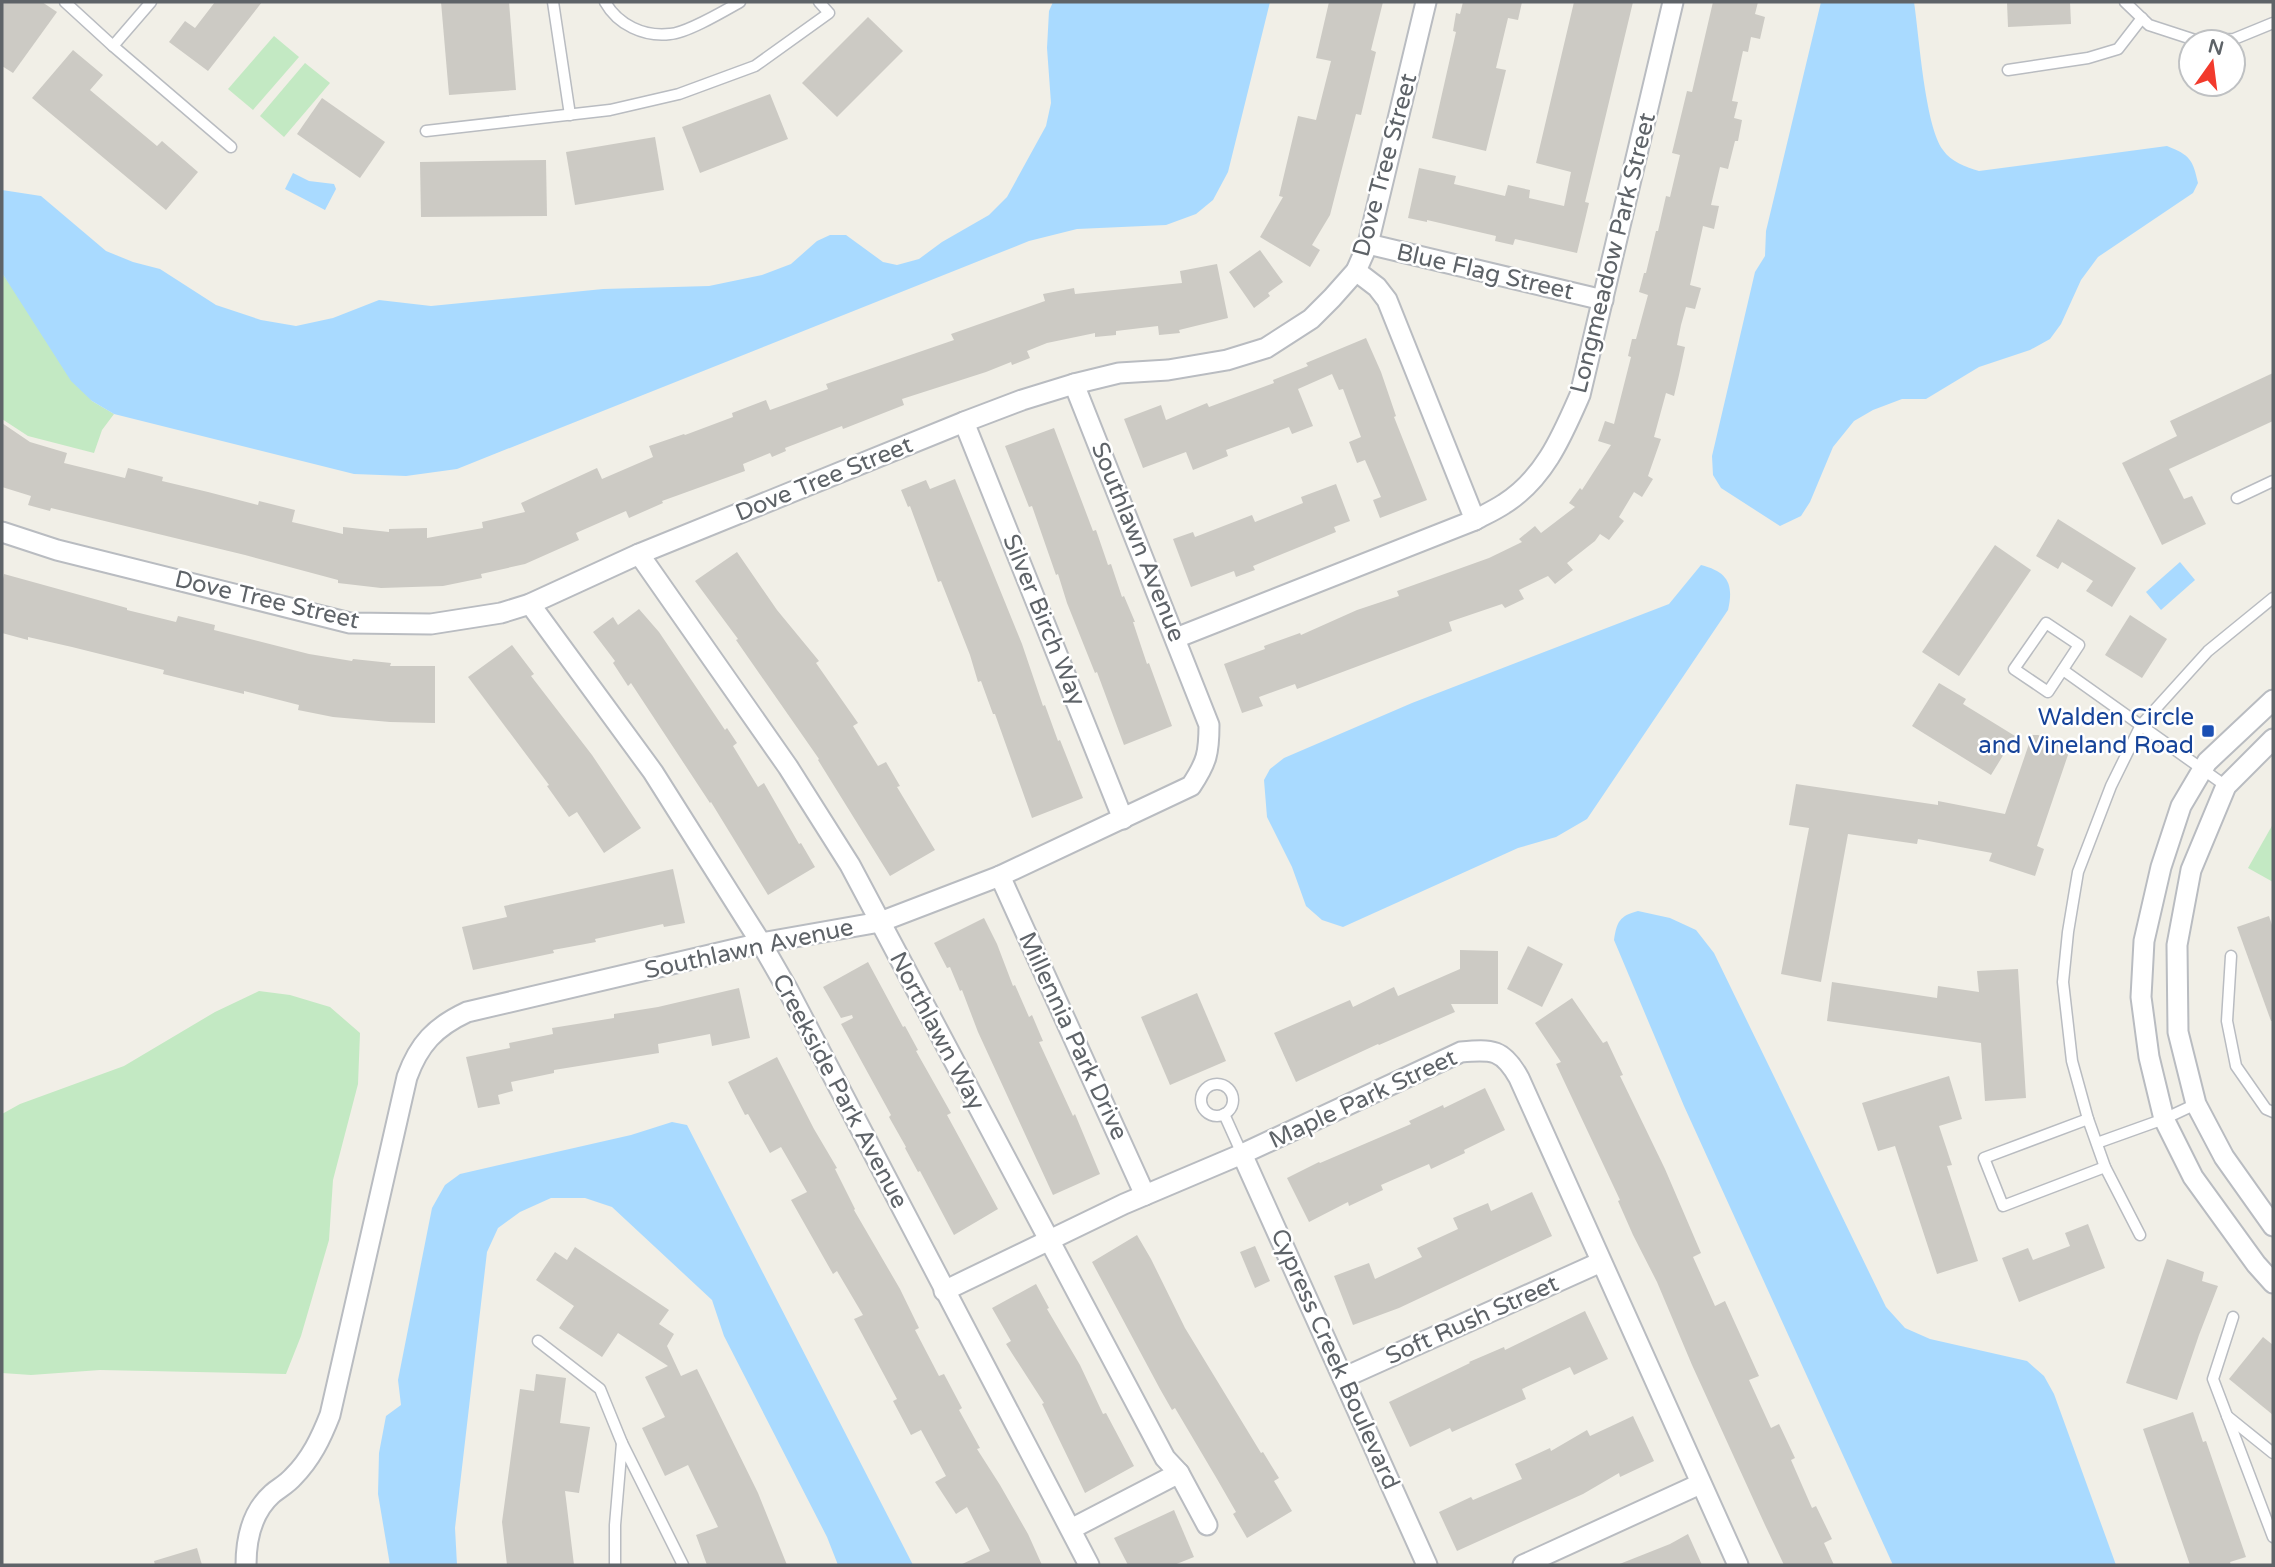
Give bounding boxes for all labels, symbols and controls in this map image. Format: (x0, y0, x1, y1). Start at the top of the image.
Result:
north arrow (2177, 28, 2247, 98)
text: N (2206, 35, 2226, 60)
street label: Dove Tree Street (1347, 70, 1423, 260)
street label: Longmeadow Park Street (1564, 110, 1662, 396)
street label: Blue Flag Street (1394, 238, 1576, 306)
street label: Dove Tree Street (731, 430, 917, 528)
street label: Southlawn Avenue (1085, 438, 1191, 646)
street label: Silver Birch Way (996, 530, 1092, 710)
street label: Dove Tree Street (172, 565, 362, 635)
place label: Walden Circle and Vineland Road (1978, 703, 2194, 760)
marker: Walden Circle and Vineland Road (2200, 723, 2216, 739)
street label: Southlawn Avenue (642, 913, 856, 985)
street label: Millennia Park Drive (1012, 927, 1134, 1145)
street label: Northlawn Way (883, 947, 991, 1115)
street label: Creekside Park Avenue (766, 969, 914, 1213)
street label: Maple Park Street (1265, 1043, 1461, 1155)
street label: Cypress Creek Boulevard (1264, 1224, 1406, 1494)
street label: Soft Rush Street (1381, 1269, 1563, 1371)

